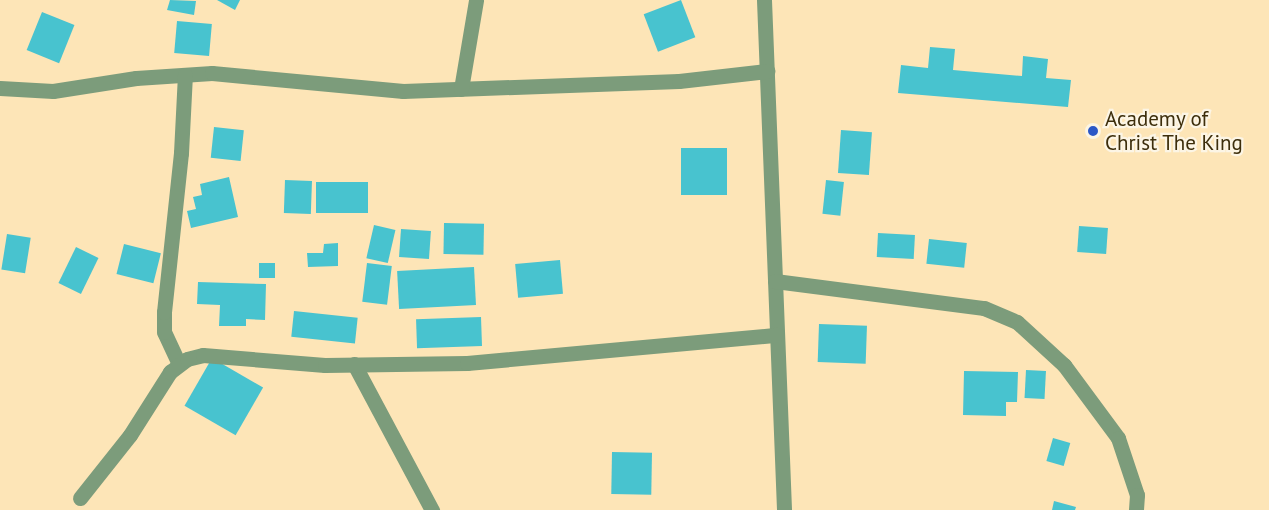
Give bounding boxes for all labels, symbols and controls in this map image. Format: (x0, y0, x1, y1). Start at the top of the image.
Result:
place label: Academy of Christ The King (1105, 106, 1243, 156)
marker: Academy of Christ The King (1086, 124, 1100, 138)

